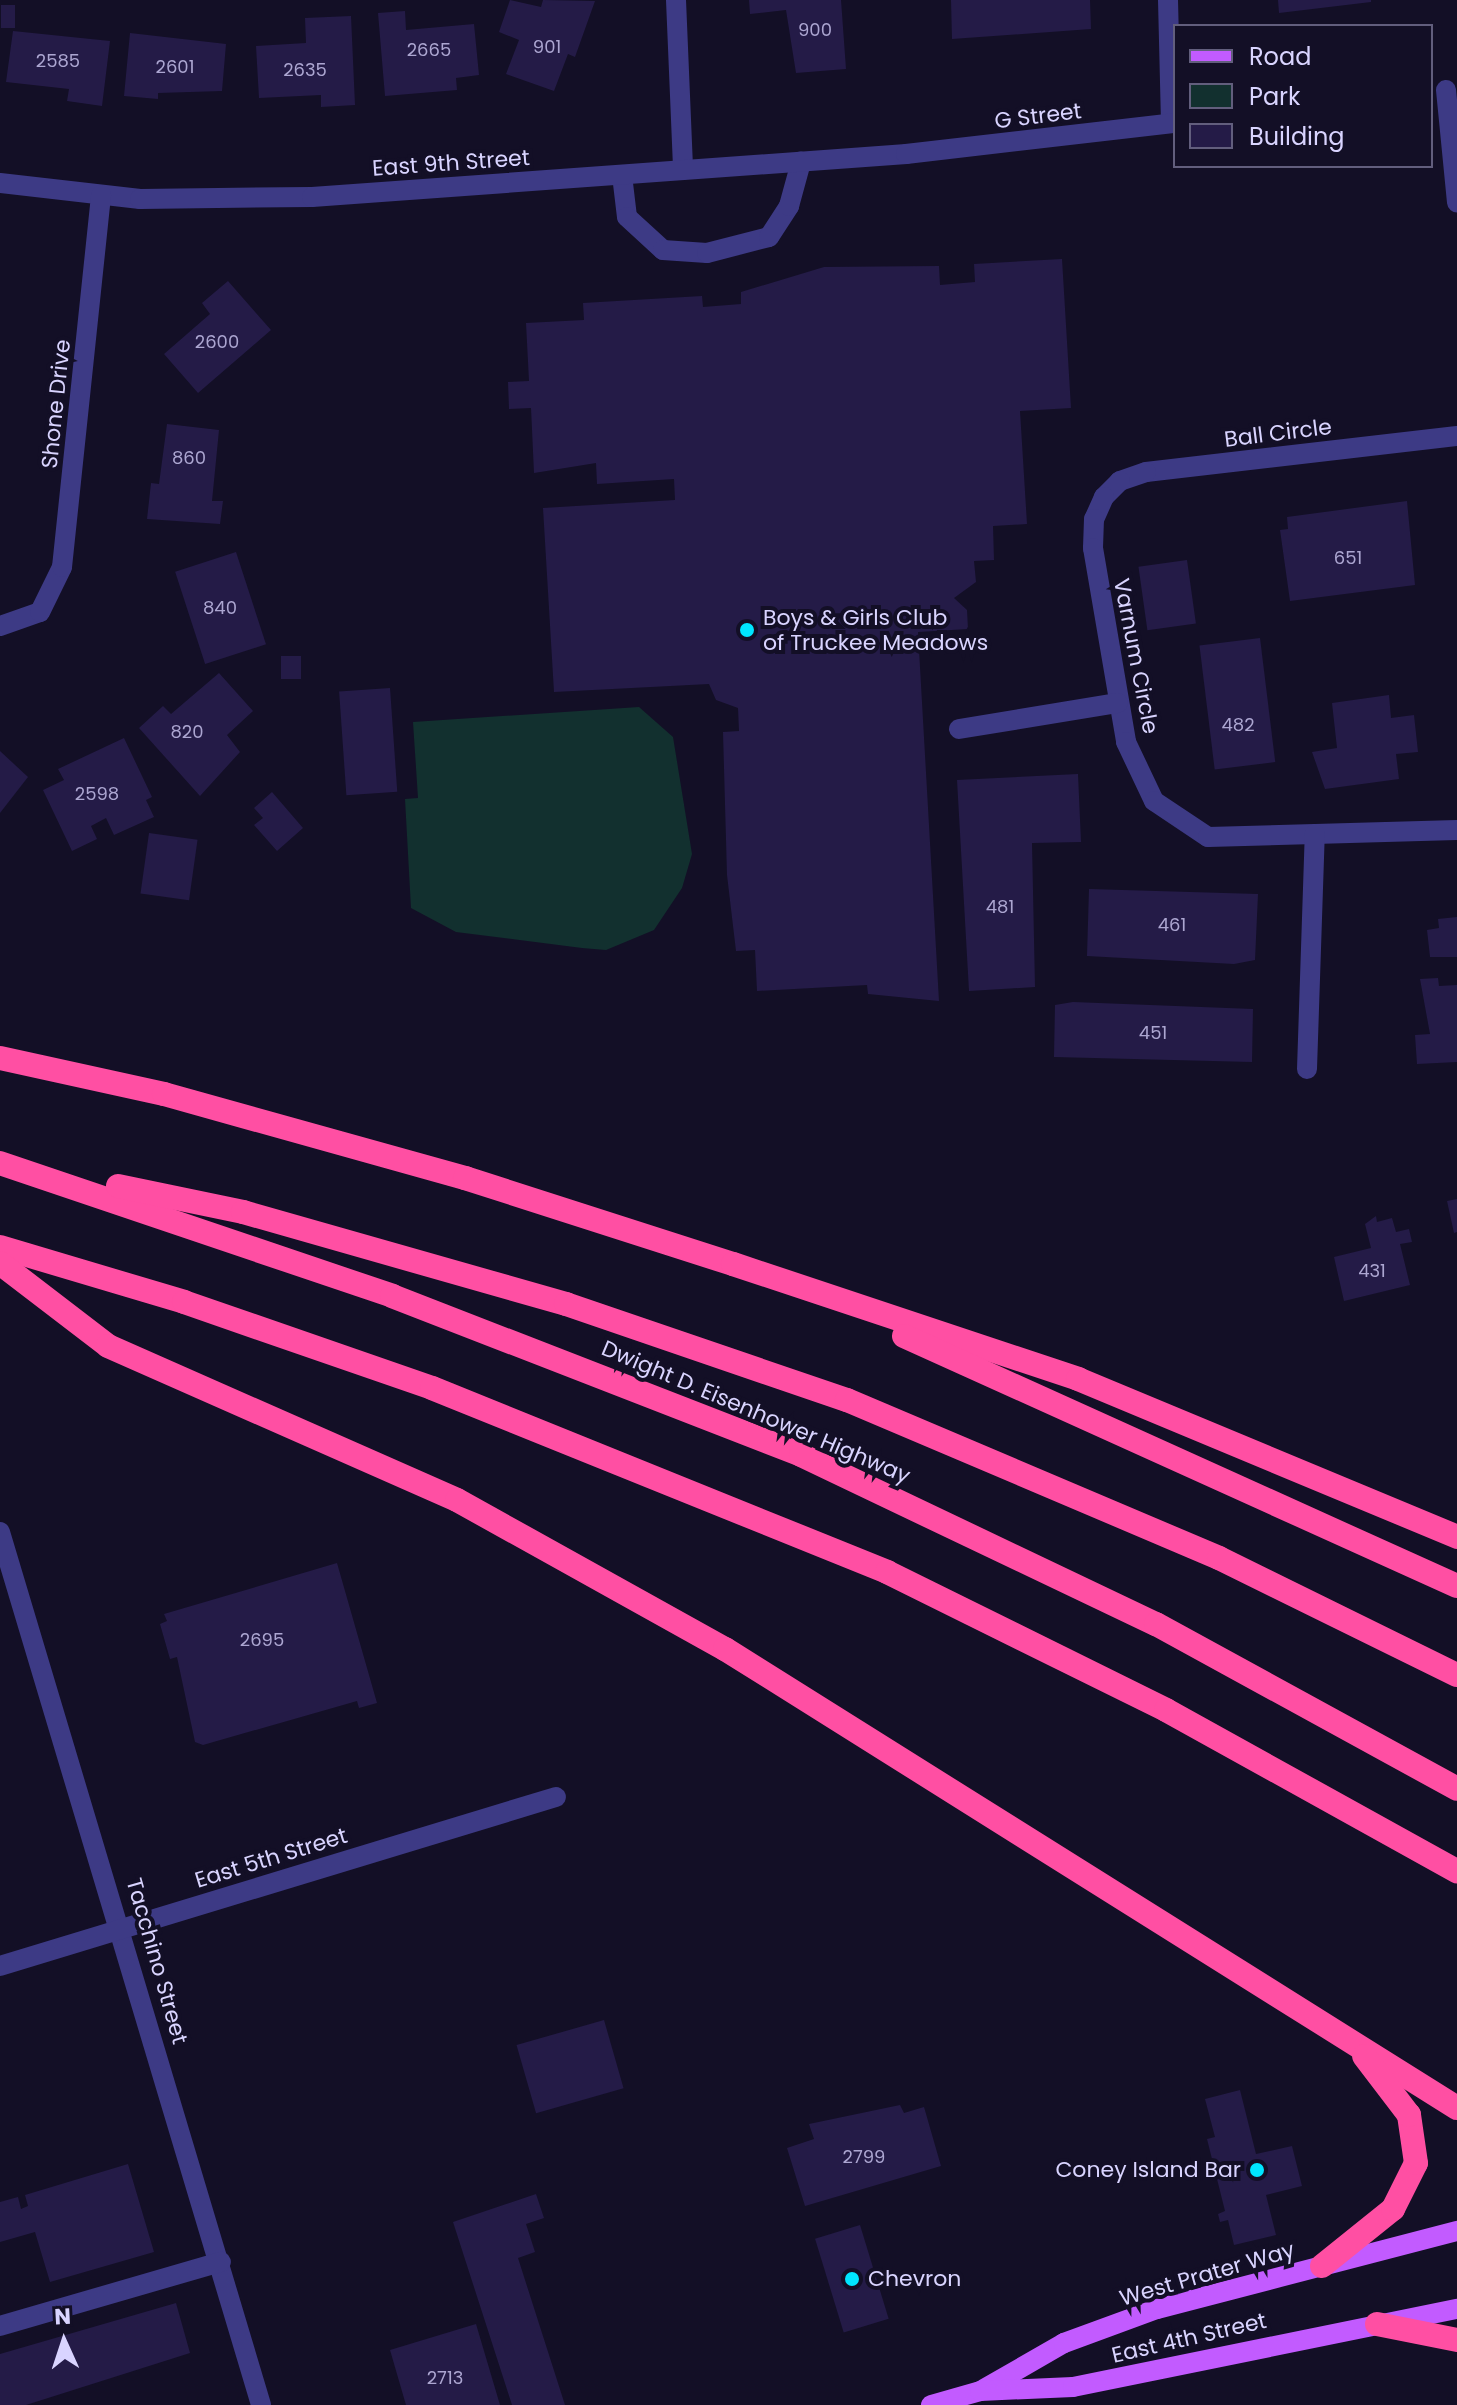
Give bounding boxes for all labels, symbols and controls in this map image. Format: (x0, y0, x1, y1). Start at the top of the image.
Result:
house number: 900 (798, 19, 832, 41)
legend (1173, 24, 1433, 168)
house number: 901 (533, 36, 561, 58)
house number: 2665 (407, 39, 451, 61)
text: Road (1249, 40, 1311, 73)
house number: 2585 (36, 50, 80, 72)
house number: 2601 (156, 56, 194, 78)
house number: 2635 (283, 59, 327, 81)
text: Park (1249, 80, 1300, 113)
street label: G Street (993, 98, 1083, 134)
text: Building (1249, 120, 1345, 153)
street label: East 9th Street (371, 144, 531, 182)
house number: 2600 (195, 331, 239, 353)
street label: Shone Drive (36, 338, 76, 470)
street label: Ball Circle (1223, 413, 1333, 453)
house number: 860 (172, 447, 206, 469)
house number: 651 (1334, 547, 1362, 569)
street label: Varnum Circle (1108, 576, 1164, 736)
house number: 840 (203, 597, 237, 619)
place label: Boys & Girls Club of Truckee Meadows (763, 604, 988, 656)
marker: Boys & Girls Club of Truckee Meadows (738, 621, 756, 639)
house number: 482 (1221, 714, 1255, 736)
house number: 820 (170, 721, 204, 743)
house number: 2598 (75, 783, 119, 805)
house number: 481 (986, 896, 1014, 918)
house number: 461 (1158, 914, 1186, 936)
house number: 451 (1139, 1022, 1167, 1044)
house number: 431 (1358, 1260, 1386, 1282)
street label: Dwight D. Eisenhower Highway (598, 1335, 914, 1489)
house number: 2695 (240, 1629, 284, 1651)
street label: East 5th Street (192, 1822, 350, 1894)
street label: Tacchino Street (121, 1875, 193, 2047)
house number: 2799 (843, 2146, 885, 2168)
place label: Coney Island Bar (1055, 2157, 1241, 2183)
marker: Coney Island Bar (1248, 2161, 1266, 2179)
street label: West Prater Way (1116, 2236, 1298, 2312)
place label: Chevron (868, 2266, 961, 2292)
marker: Chevron (843, 2270, 861, 2288)
north arrow (24, 2301, 104, 2381)
text: N (54, 2301, 72, 2332)
street label: East 4th Street (1109, 2307, 1269, 2369)
house number: 2713 (427, 2367, 463, 2389)

